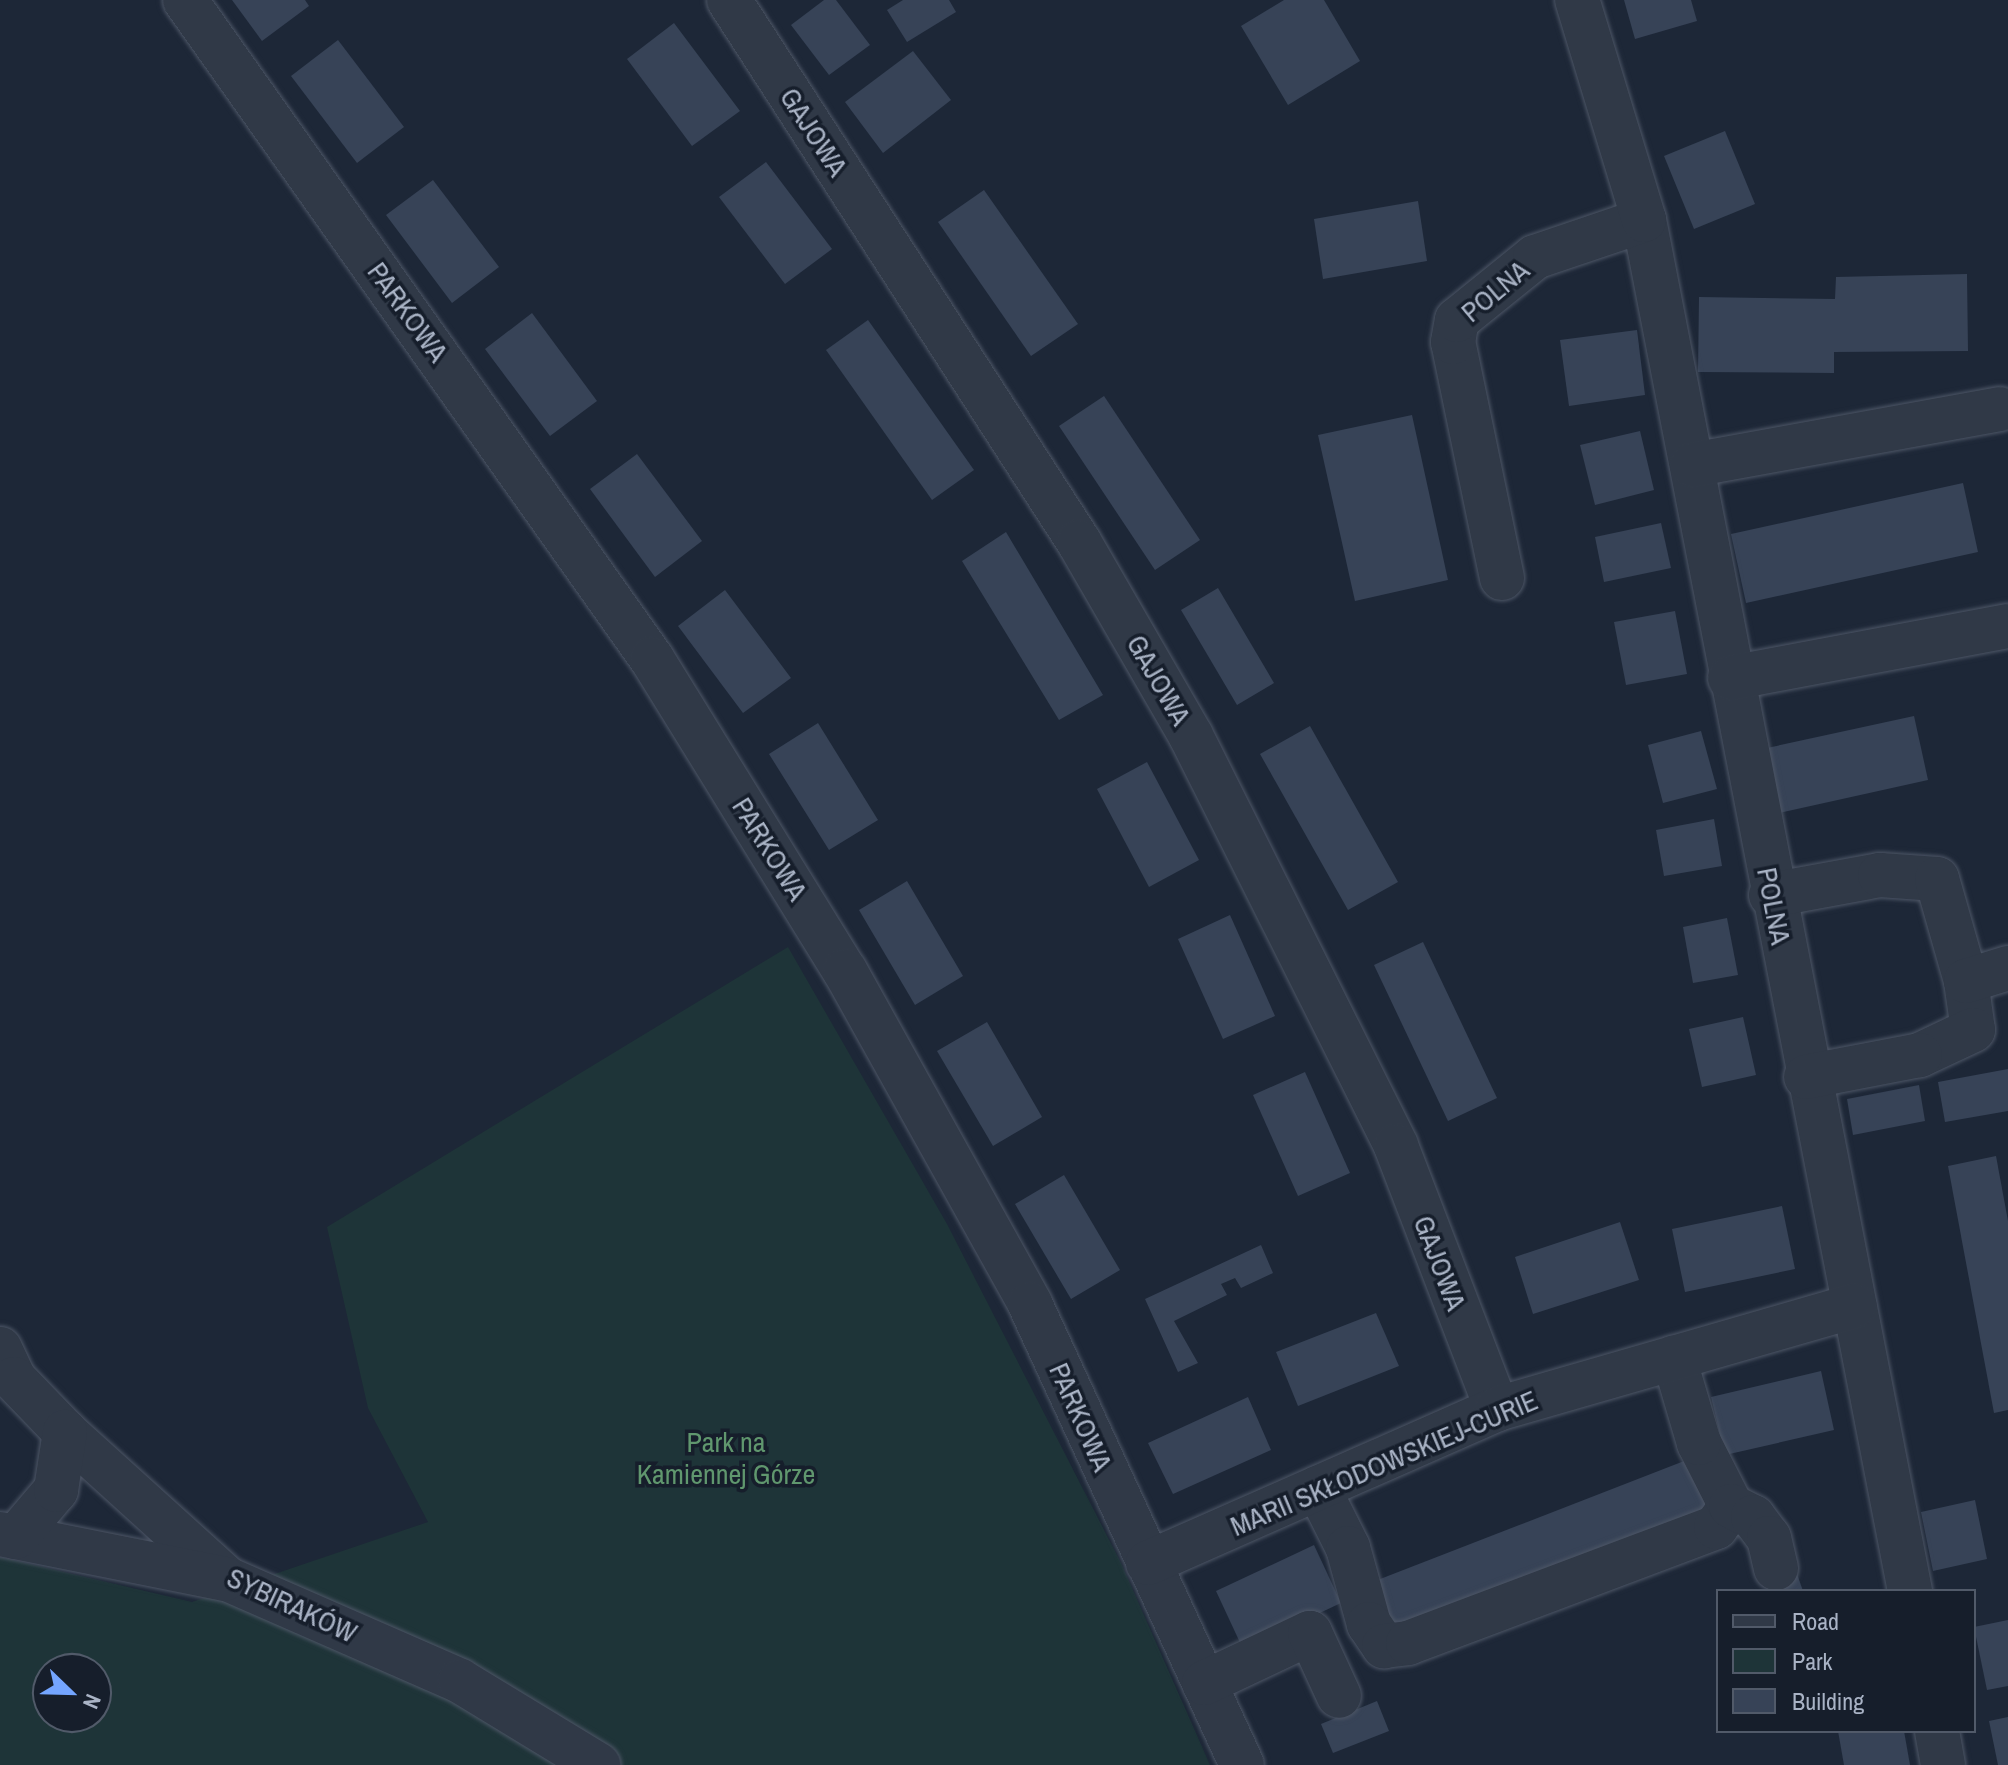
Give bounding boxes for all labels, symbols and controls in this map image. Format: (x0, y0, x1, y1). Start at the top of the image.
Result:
street label: GAJOWA (773, 81, 855, 183)
street label: POLNA (1454, 253, 1536, 329)
street label: PARKOWA (361, 256, 455, 368)
street label: GAJOWA (1120, 629, 1198, 731)
street label: PARKOWA (725, 791, 815, 907)
street label: POLNA (1750, 865, 1798, 947)
street label: GAJOWA (1407, 1211, 1473, 1315)
street label: PARKOWA (1042, 1358, 1120, 1476)
street label: MARII SKŁODOWSKIEJ-CURIE (1225, 1383, 1543, 1543)
park label: Park na Kamiennej Górze (637, 1425, 815, 1491)
street label: SYBIRAKÓW (222, 1560, 362, 1650)
legend (1716, 1589, 1976, 1733)
text: Road (1792, 1605, 1839, 1637)
text: Park (1792, 1645, 1832, 1677)
north arrow (32, 1653, 112, 1733)
text: Building (1792, 1685, 1864, 1717)
text: N (76, 1690, 109, 1713)

